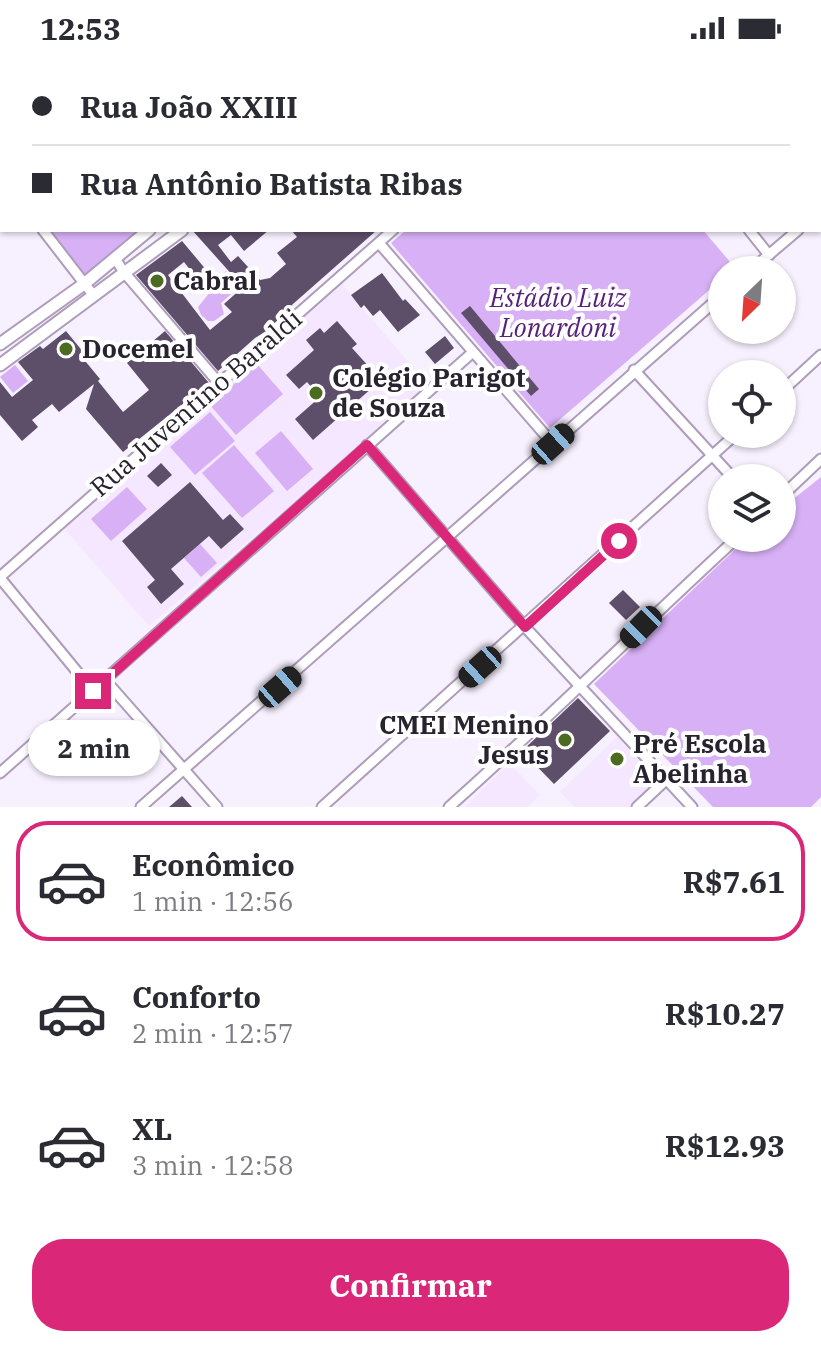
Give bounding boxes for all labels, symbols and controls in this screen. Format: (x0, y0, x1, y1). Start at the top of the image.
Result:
text: 12:53 (40, 9, 121, 48)
text: Rua João XXIII (80, 87, 298, 126)
text: Rua Antônio Batista Ribas (80, 164, 463, 203)
north arrow (708, 256, 796, 344)
map controls (708, 256, 796, 552)
place label: Cabral (173, 263, 257, 297)
marker: Cabral (148, 272, 166, 290)
park label: Estádio Luiz Lonardoni (489, 280, 627, 344)
street label: Rua Juventino Baraldi (82, 301, 308, 503)
place label: Docemel (82, 331, 194, 365)
marker: Docemel (57, 340, 75, 358)
place label: Colégio Parigot de Souza (332, 360, 526, 424)
button: locate (708, 360, 796, 448)
marker: Colégio Parigot de Souza (307, 384, 325, 402)
car (527, 419, 579, 469)
button: layers (708, 464, 796, 552)
route start (601, 523, 637, 559)
car (616, 602, 666, 652)
car (454, 642, 506, 692)
car (254, 662, 306, 712)
route end (75, 673, 111, 709)
place label: CMEI Menino Jesus (379, 707, 549, 771)
callout: 2 min (27, 719, 159, 775)
place label: Pré Escola Abelinha (633, 726, 767, 790)
text: 2 min (58, 731, 130, 765)
marker: CMEI Menino Jesus (556, 731, 574, 749)
marker: Pré Escola Abelinha (608, 750, 626, 768)
icon: car (36, 845, 108, 917)
text: Econômico (132, 845, 295, 884)
text: R$7.61 (683, 862, 785, 901)
text: 1 min · 12:56 (132, 884, 294, 918)
icon: car (36, 977, 108, 1049)
text: Conforto (132, 977, 261, 1016)
text: R$10.27 (665, 994, 785, 1033)
text: 2 min · 12:57 (132, 1016, 294, 1050)
icon: car (36, 1109, 108, 1181)
text: XL (132, 1109, 172, 1148)
text: R$12.93 (665, 1126, 785, 1165)
text: 3 min · 12:58 (132, 1148, 294, 1182)
button: Confirmar (32, 1239, 789, 1331)

